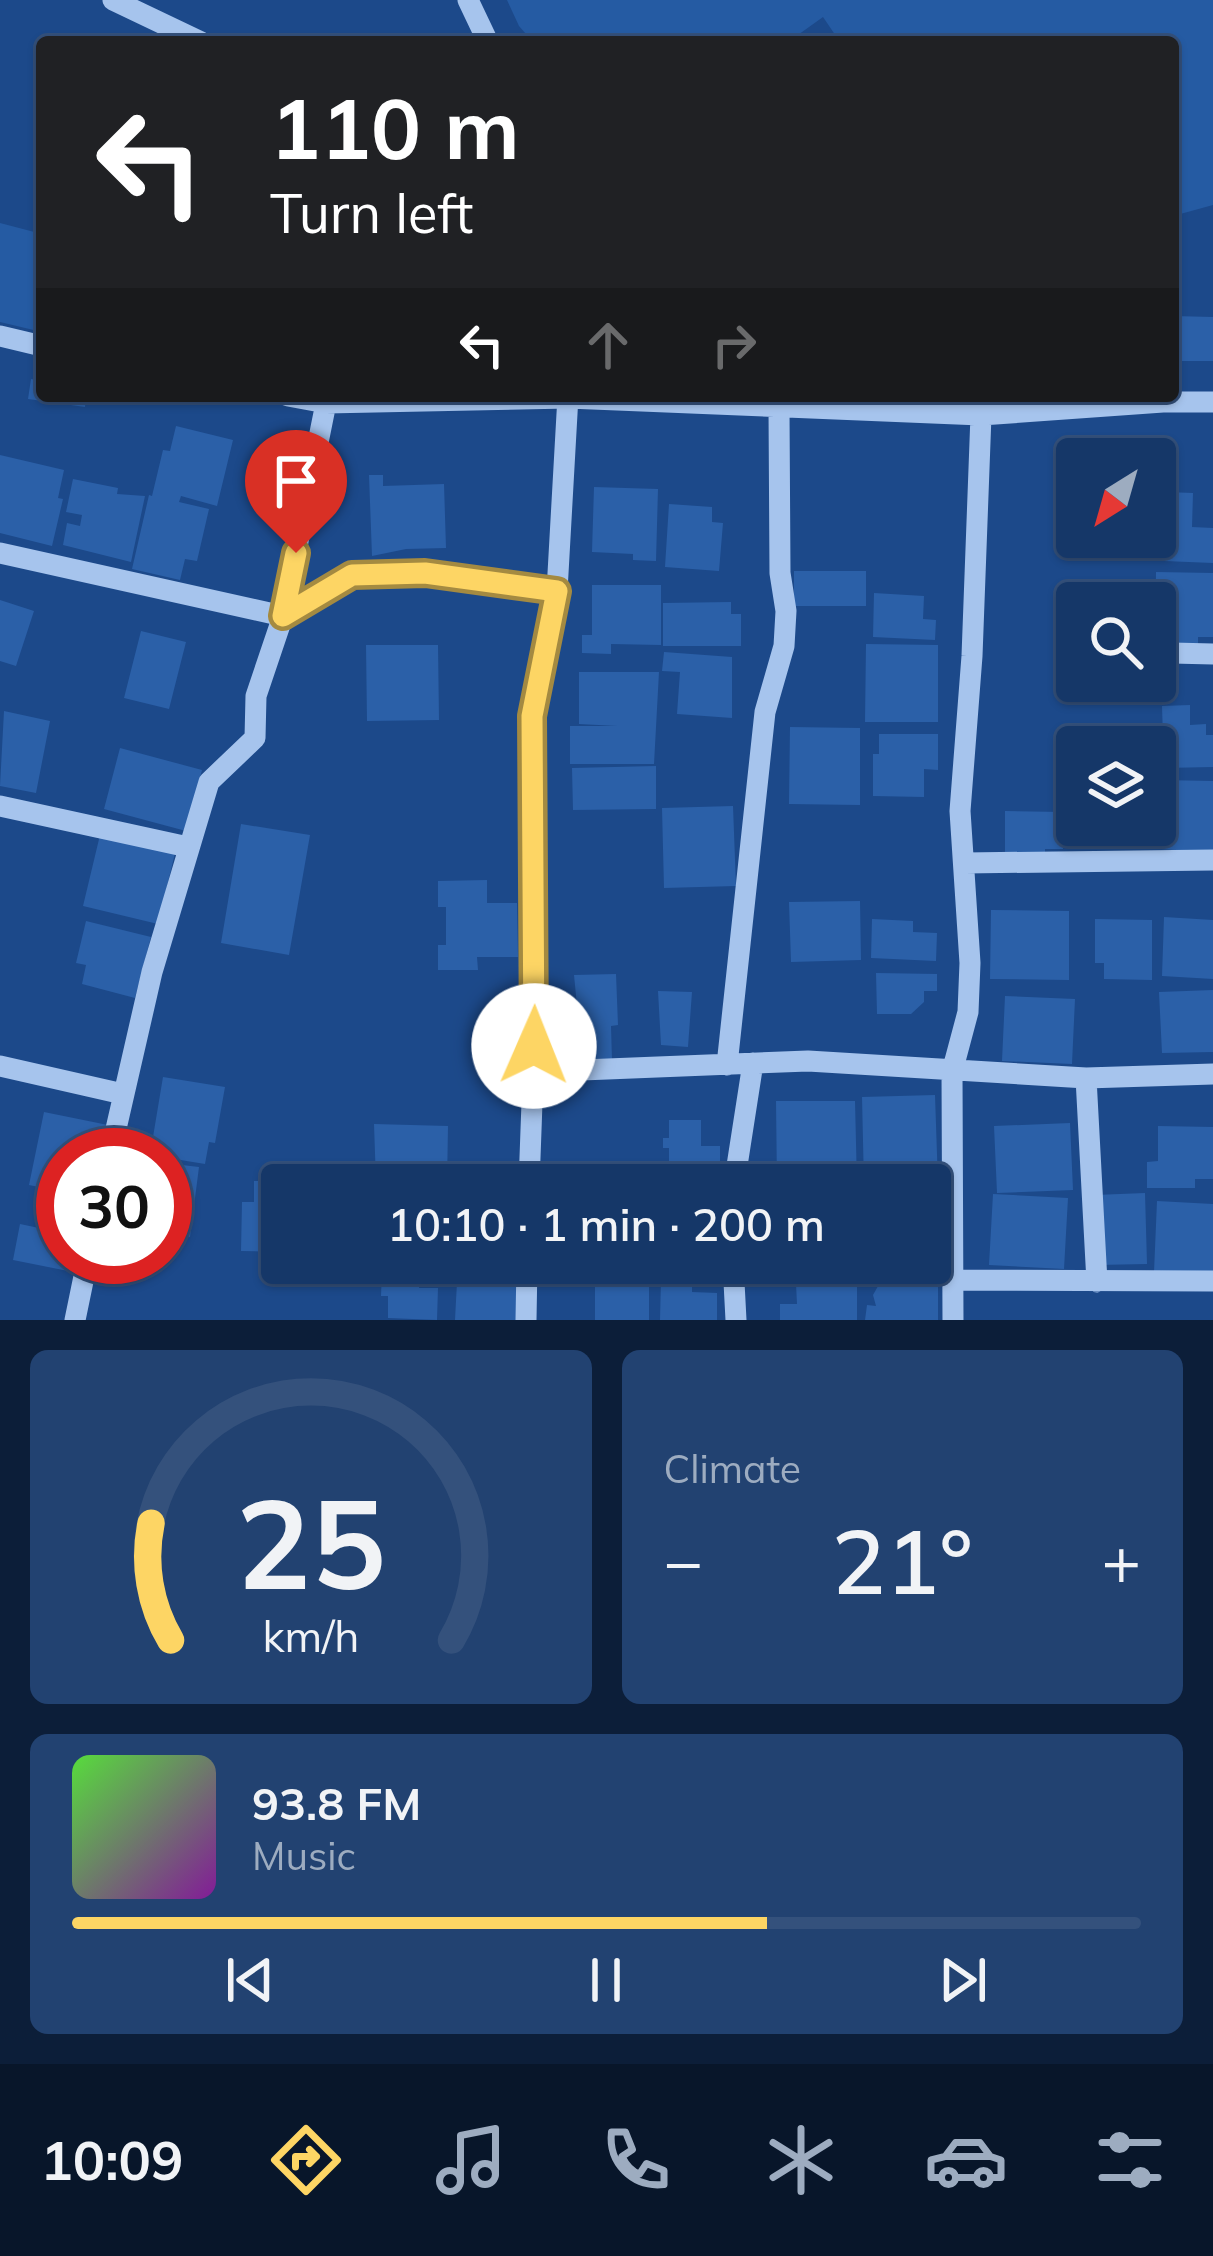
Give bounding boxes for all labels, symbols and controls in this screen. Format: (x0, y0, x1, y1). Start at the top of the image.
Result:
text: 110 m (270, 75, 520, 180)
icon: left (72, 84, 228, 240)
text: Turn left (270, 179, 473, 247)
icon: left (449, 312, 515, 378)
icon: ahead (575, 312, 641, 378)
icon: right (701, 312, 767, 378)
pin (245, 430, 347, 553)
north arrow (1056, 438, 1176, 558)
map controls (1056, 438, 1176, 846)
icon: arrive (263, 448, 329, 514)
button: search (1056, 582, 1176, 702)
button: layers (1056, 726, 1176, 846)
position arrow (471, 983, 597, 1109)
speed limit sign: 30 (36, 1128, 192, 1284)
text: 10:10 · 1 min · 200 m (387, 1196, 825, 1252)
text: Climate (664, 1444, 801, 1493)
text: 25 (236, 1464, 386, 1620)
text: 21° (831, 1504, 973, 1617)
text: − (664, 1519, 703, 1602)
text: + (1101, 1519, 1141, 1602)
text: km/h (262, 1609, 359, 1663)
text: 93.8 FM (252, 1775, 421, 1831)
text: Music (252, 1831, 356, 1880)
icon: previous (217, 1947, 283, 2013)
icon: pause (573, 1947, 639, 2013)
icon: next (930, 1947, 996, 2013)
icon: directions (264, 2118, 348, 2202)
icon: music (429, 2118, 513, 2202)
icon: phone (594, 2118, 678, 2202)
icon: climate (759, 2118, 843, 2202)
icon: car (924, 2118, 1008, 2202)
icon: filters (1088, 2118, 1172, 2202)
text: 10:09 (40, 2126, 183, 2194)

